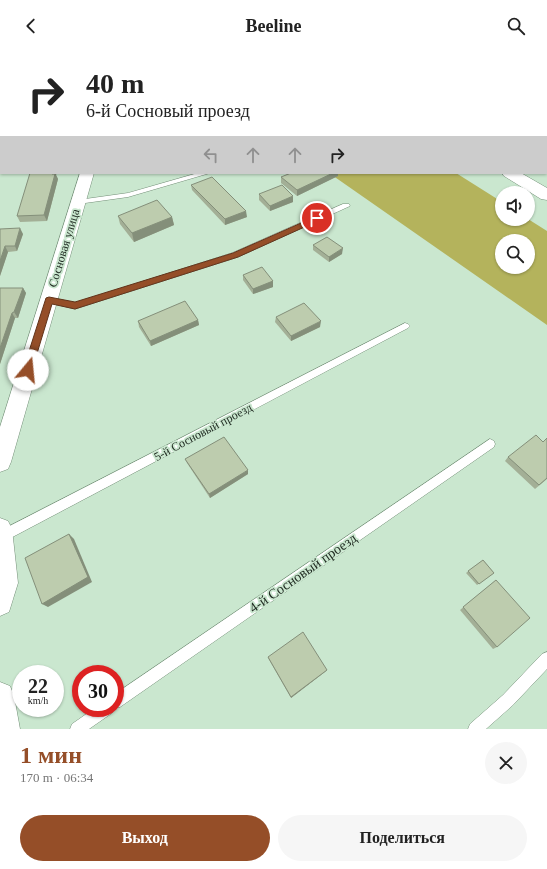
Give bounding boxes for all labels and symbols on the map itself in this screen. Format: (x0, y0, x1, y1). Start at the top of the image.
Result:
pin (300, 201, 334, 235)
street label: Сосновая улица (45, 207, 83, 289)
position arrow (7, 349, 49, 391)
street label: 5-й Сосновый проезд (151, 400, 255, 464)
street label: 4-й Сосновый проезд (246, 530, 360, 616)
speed limit sign: 30 (72, 665, 124, 717)

